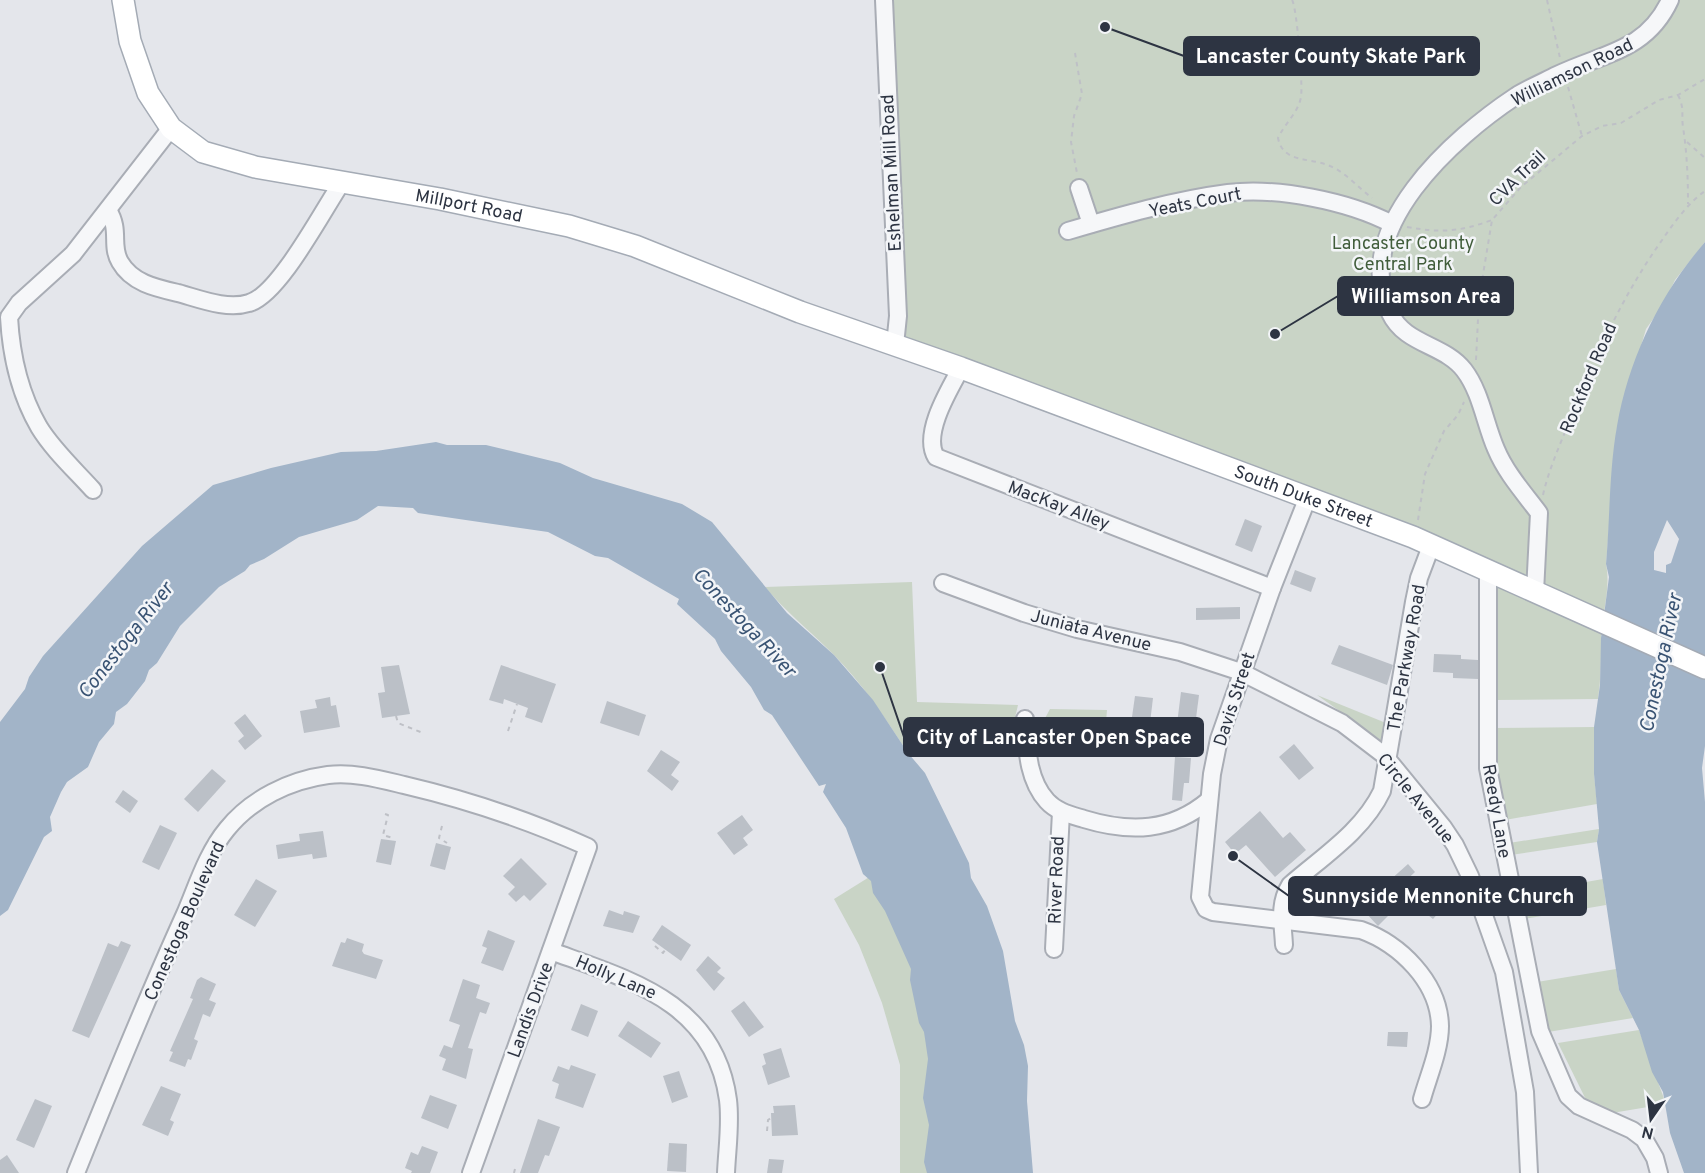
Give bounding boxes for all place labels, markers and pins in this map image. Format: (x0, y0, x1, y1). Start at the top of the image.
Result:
callout: Lancaster County Skate Park (1184, 37, 1479, 75)
callout: Williamson Area (1338, 277, 1513, 315)
callout: City of Lancaster Open Space (904, 718, 1203, 756)
callout: Sunnyside Mennonite Church (1289, 877, 1586, 915)

